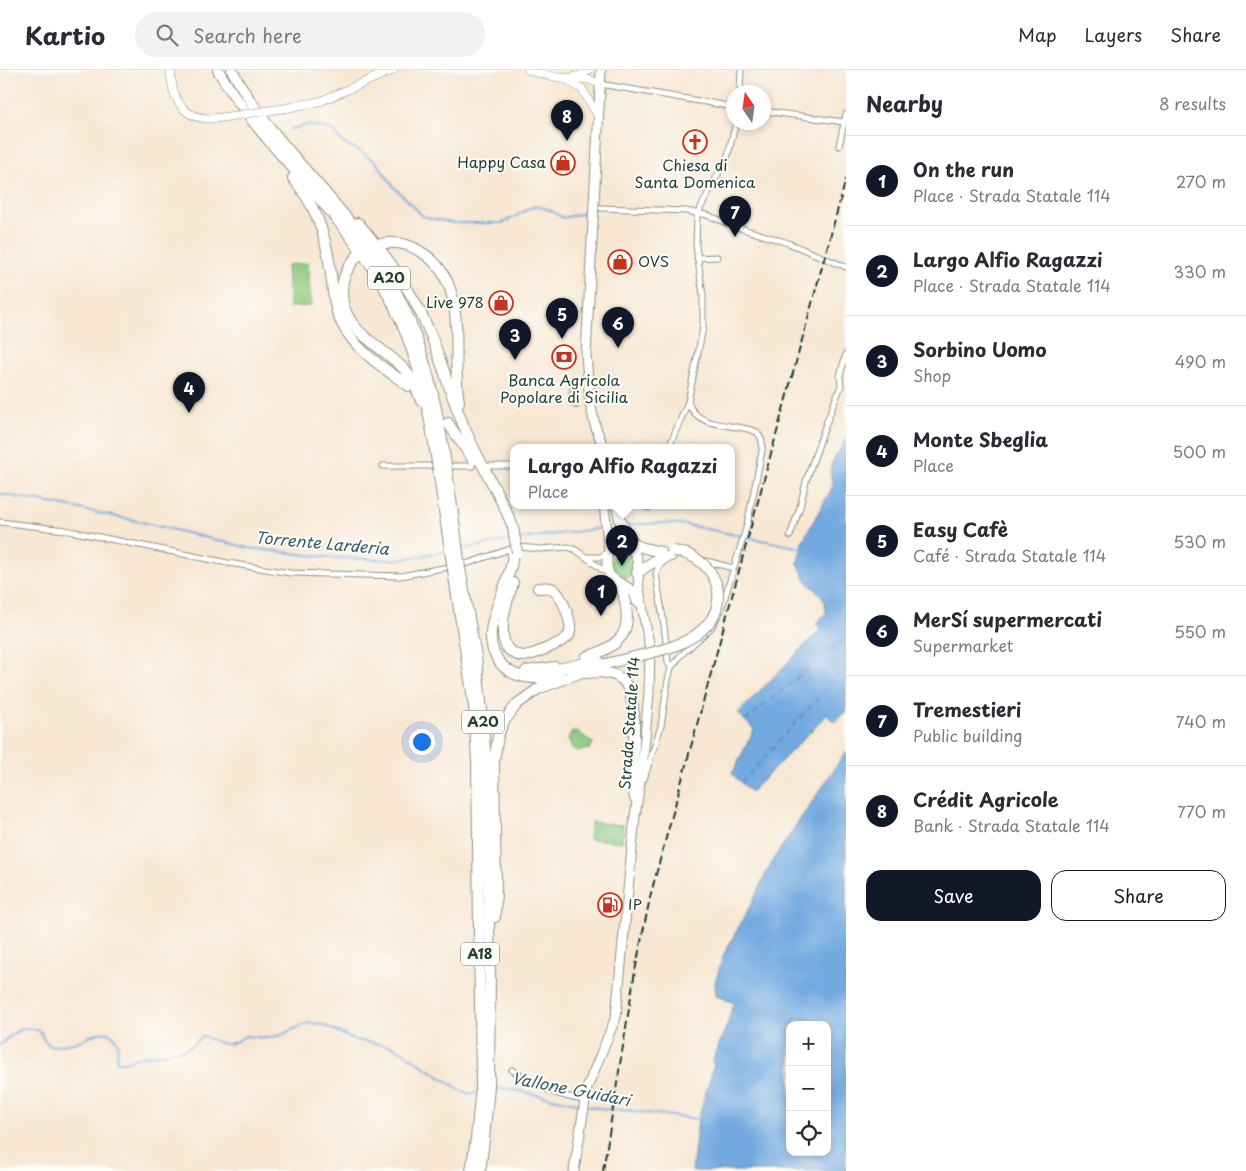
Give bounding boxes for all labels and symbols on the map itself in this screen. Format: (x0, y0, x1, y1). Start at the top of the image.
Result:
north arrow (726, 85, 771, 130)
pin: 8 (551, 100, 583, 141)
church icon: Chiesa di Santa Domenica (682, 129, 708, 155)
place label: Happy Casa (457, 150, 547, 173)
shop icon: Happy Casa (550, 150, 576, 176)
place label: Chiesa di Santa Domenica (635, 153, 756, 193)
pin: 7 (719, 196, 751, 237)
shop icon: OVS (607, 249, 633, 275)
place label: OVS (638, 249, 669, 272)
road number: A20 (368, 267, 410, 290)
place label: Live 978 (426, 290, 484, 313)
shop icon: Live 978 (488, 290, 514, 316)
pin: 5 (546, 298, 578, 339)
pin: 6 (602, 307, 634, 348)
pin: 3 (499, 319, 531, 360)
bank icon: Banca Agricola Popolare di Sicilia (551, 344, 577, 370)
place label: Banca Agricola Popolare di Sicilia (500, 368, 629, 408)
pin: 4 (173, 372, 205, 413)
water label: Torrente Larderia (254, 524, 391, 560)
pin: 2 (606, 525, 638, 566)
pin: 1 (585, 575, 617, 616)
street label: Strada Statale 114 (612, 655, 645, 790)
road number: A20 (462, 710, 504, 734)
your location (409, 729, 435, 755)
fuel station icon: IP (597, 892, 623, 918)
place label: IP (628, 892, 642, 915)
road number: A18 (461, 942, 499, 966)
water label: Vallone Guidari (510, 1065, 635, 1112)

